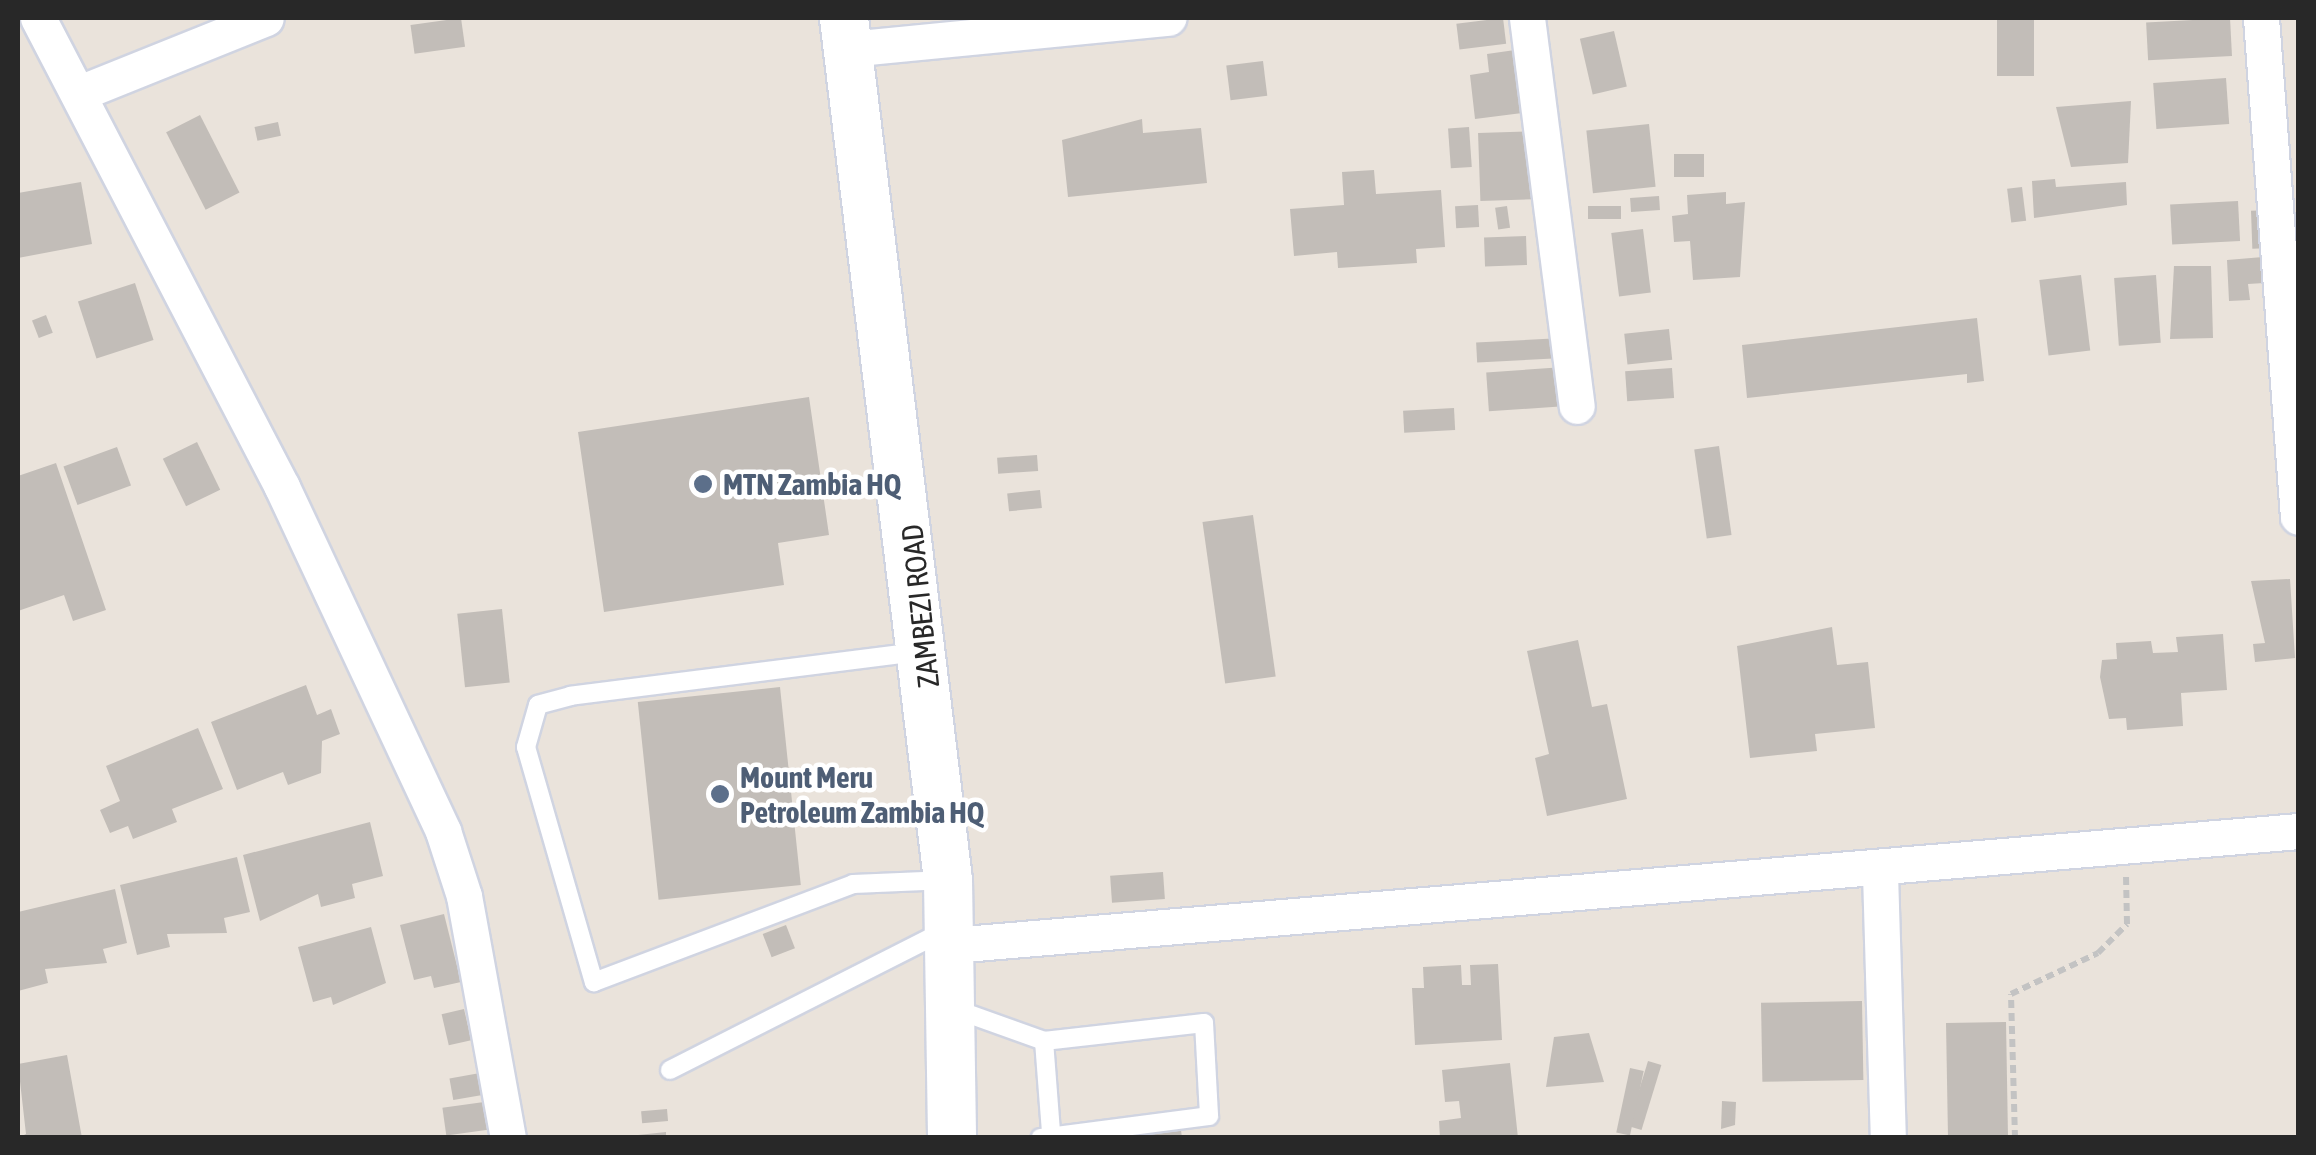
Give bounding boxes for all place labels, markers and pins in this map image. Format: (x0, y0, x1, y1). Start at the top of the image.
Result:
place label: MTN Zambia HQ (723, 466, 901, 502)
marker: MTN Zambia HQ (692, 473, 714, 495)
place label: Mount Meru Petroleum Zambia HQ (740, 759, 984, 830)
marker: Mount Meru Petroleum Zambia HQ (709, 783, 731, 805)

